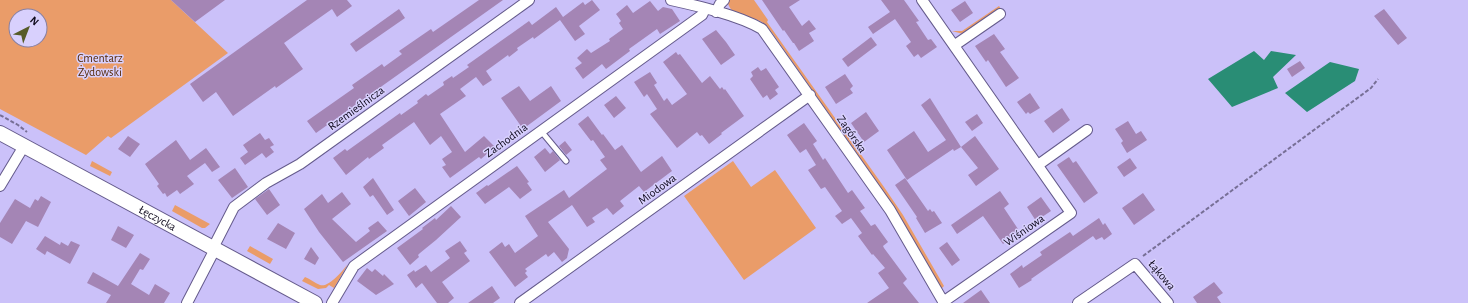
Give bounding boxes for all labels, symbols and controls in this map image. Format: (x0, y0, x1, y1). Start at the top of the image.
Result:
north arrow (8, 8, 48, 48)
text: N (28, 14, 41, 28)
park label: Cmentarz Żydowski (77, 52, 123, 79)
street label: Rzemieślnicza (326, 83, 387, 132)
street label: Zagórska (835, 113, 869, 155)
street label: Zachodnia (482, 120, 530, 159)
street label: Miodowa (636, 171, 679, 207)
street label: Łęczycka (137, 203, 179, 233)
street label: Wiśniowa (1002, 212, 1047, 248)
street label: Łąkowa (1146, 258, 1178, 293)

